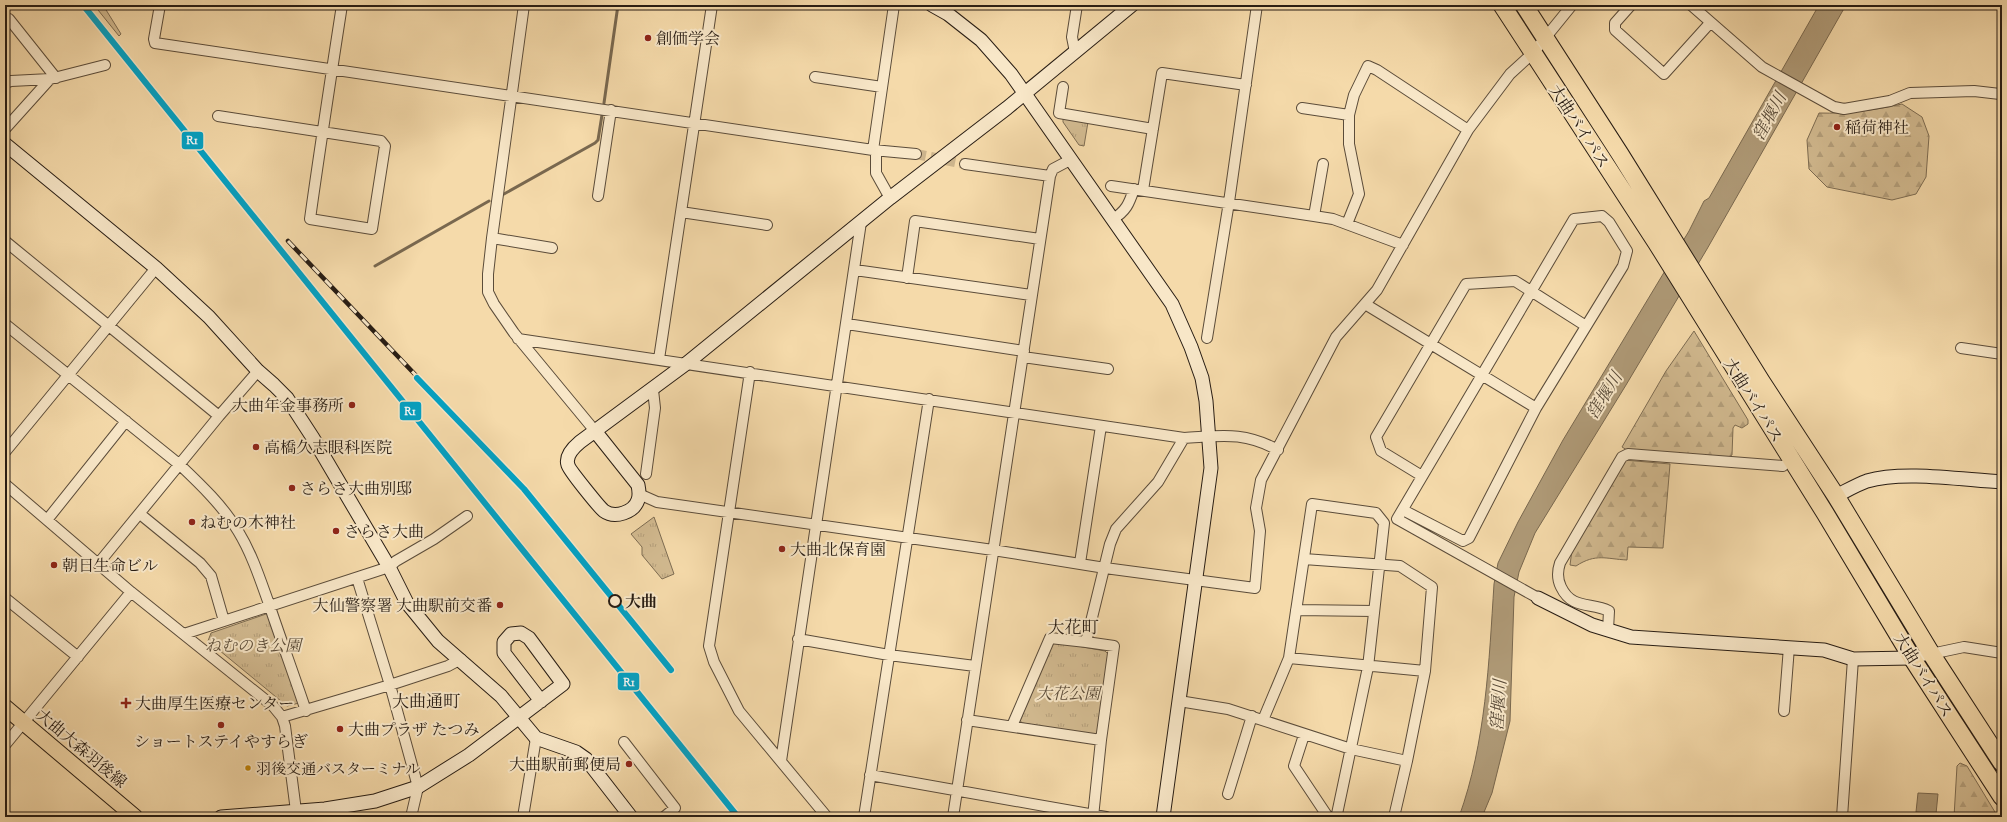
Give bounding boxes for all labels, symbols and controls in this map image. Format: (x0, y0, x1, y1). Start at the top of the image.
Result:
place label: 創価学会 (656, 29, 720, 52)
marker: 創価学会 (643, 33, 653, 43)
street label: 大曲バイパス (1542, 81, 1614, 174)
water label: 窪堰川 (1748, 87, 1795, 145)
place label: 稲荷神社 (1845, 118, 1909, 141)
marker: 稲荷神社 (1832, 122, 1842, 132)
line badge: R1 (181, 131, 204, 150)
text: R1 (185, 133, 198, 149)
street label: 大曲バイパス (1717, 355, 1787, 448)
water label: 窪堰川 (1582, 366, 1630, 424)
place label: 大曲年金事務所 (232, 396, 344, 419)
marker: 大曲年金事務所 (347, 400, 357, 410)
line badge: R1 (399, 401, 422, 421)
text: R1 (403, 404, 416, 420)
place label: 高橋久志眼科医院 (264, 438, 392, 461)
marker: 高橋久志眼科医院 (251, 442, 261, 452)
place label: さらさ大曲別邸 (300, 479, 412, 502)
marker: さらさ大曲別邸 (287, 483, 297, 493)
place label: ねむの木神社 (200, 513, 296, 536)
marker: ねむの木神社 (187, 517, 197, 527)
place label: さらさ大曲 (344, 522, 424, 545)
marker: さらさ大曲 (331, 526, 341, 536)
place label: 大曲北保育園 (790, 540, 886, 563)
marker: 大曲北保育園 (777, 544, 787, 554)
place label: 朝日生命ビル (62, 556, 158, 579)
marker: 朝日生命ビル (49, 560, 59, 570)
place label: 大曲 (625, 592, 657, 615)
marker: 大曲 (608, 594, 622, 608)
place label: 大仙警察署 大曲駅前交番 (313, 596, 492, 619)
marker: 大仙警察署 大曲駅前交番 (495, 600, 505, 610)
district label: 大花町 (1048, 617, 1099, 641)
street label: 大曲バイパス (1887, 630, 1957, 723)
park label: ねむのき公園 (205, 636, 304, 659)
line badge: R1 (617, 672, 640, 691)
text: R1 (622, 675, 635, 691)
water label: 窪堰川 (1486, 677, 1514, 731)
park label: 大花公園 (1036, 684, 1103, 707)
district label: 大曲通町 (392, 691, 460, 715)
place label: 大曲厚生医療センター (135, 694, 294, 717)
marker: 大曲厚生医療センター (120, 697, 132, 709)
street label: 大曲大森羽後線 (30, 705, 131, 795)
marker: ショートステイやすらぎ (216, 720, 226, 730)
place label: 大曲プラザ たつみ (348, 720, 479, 743)
marker: 大曲プラザ たつみ (335, 724, 345, 734)
place label: ショートステイやすらぎ (134, 732, 308, 755)
place label: 大曲駅前郵便局 (509, 755, 621, 778)
marker: 大曲駅前郵便局 (624, 759, 634, 769)
place label: 羽後交通バスターミナル (256, 760, 420, 781)
marker: 羽後交通バスターミナル (243, 763, 253, 773)

